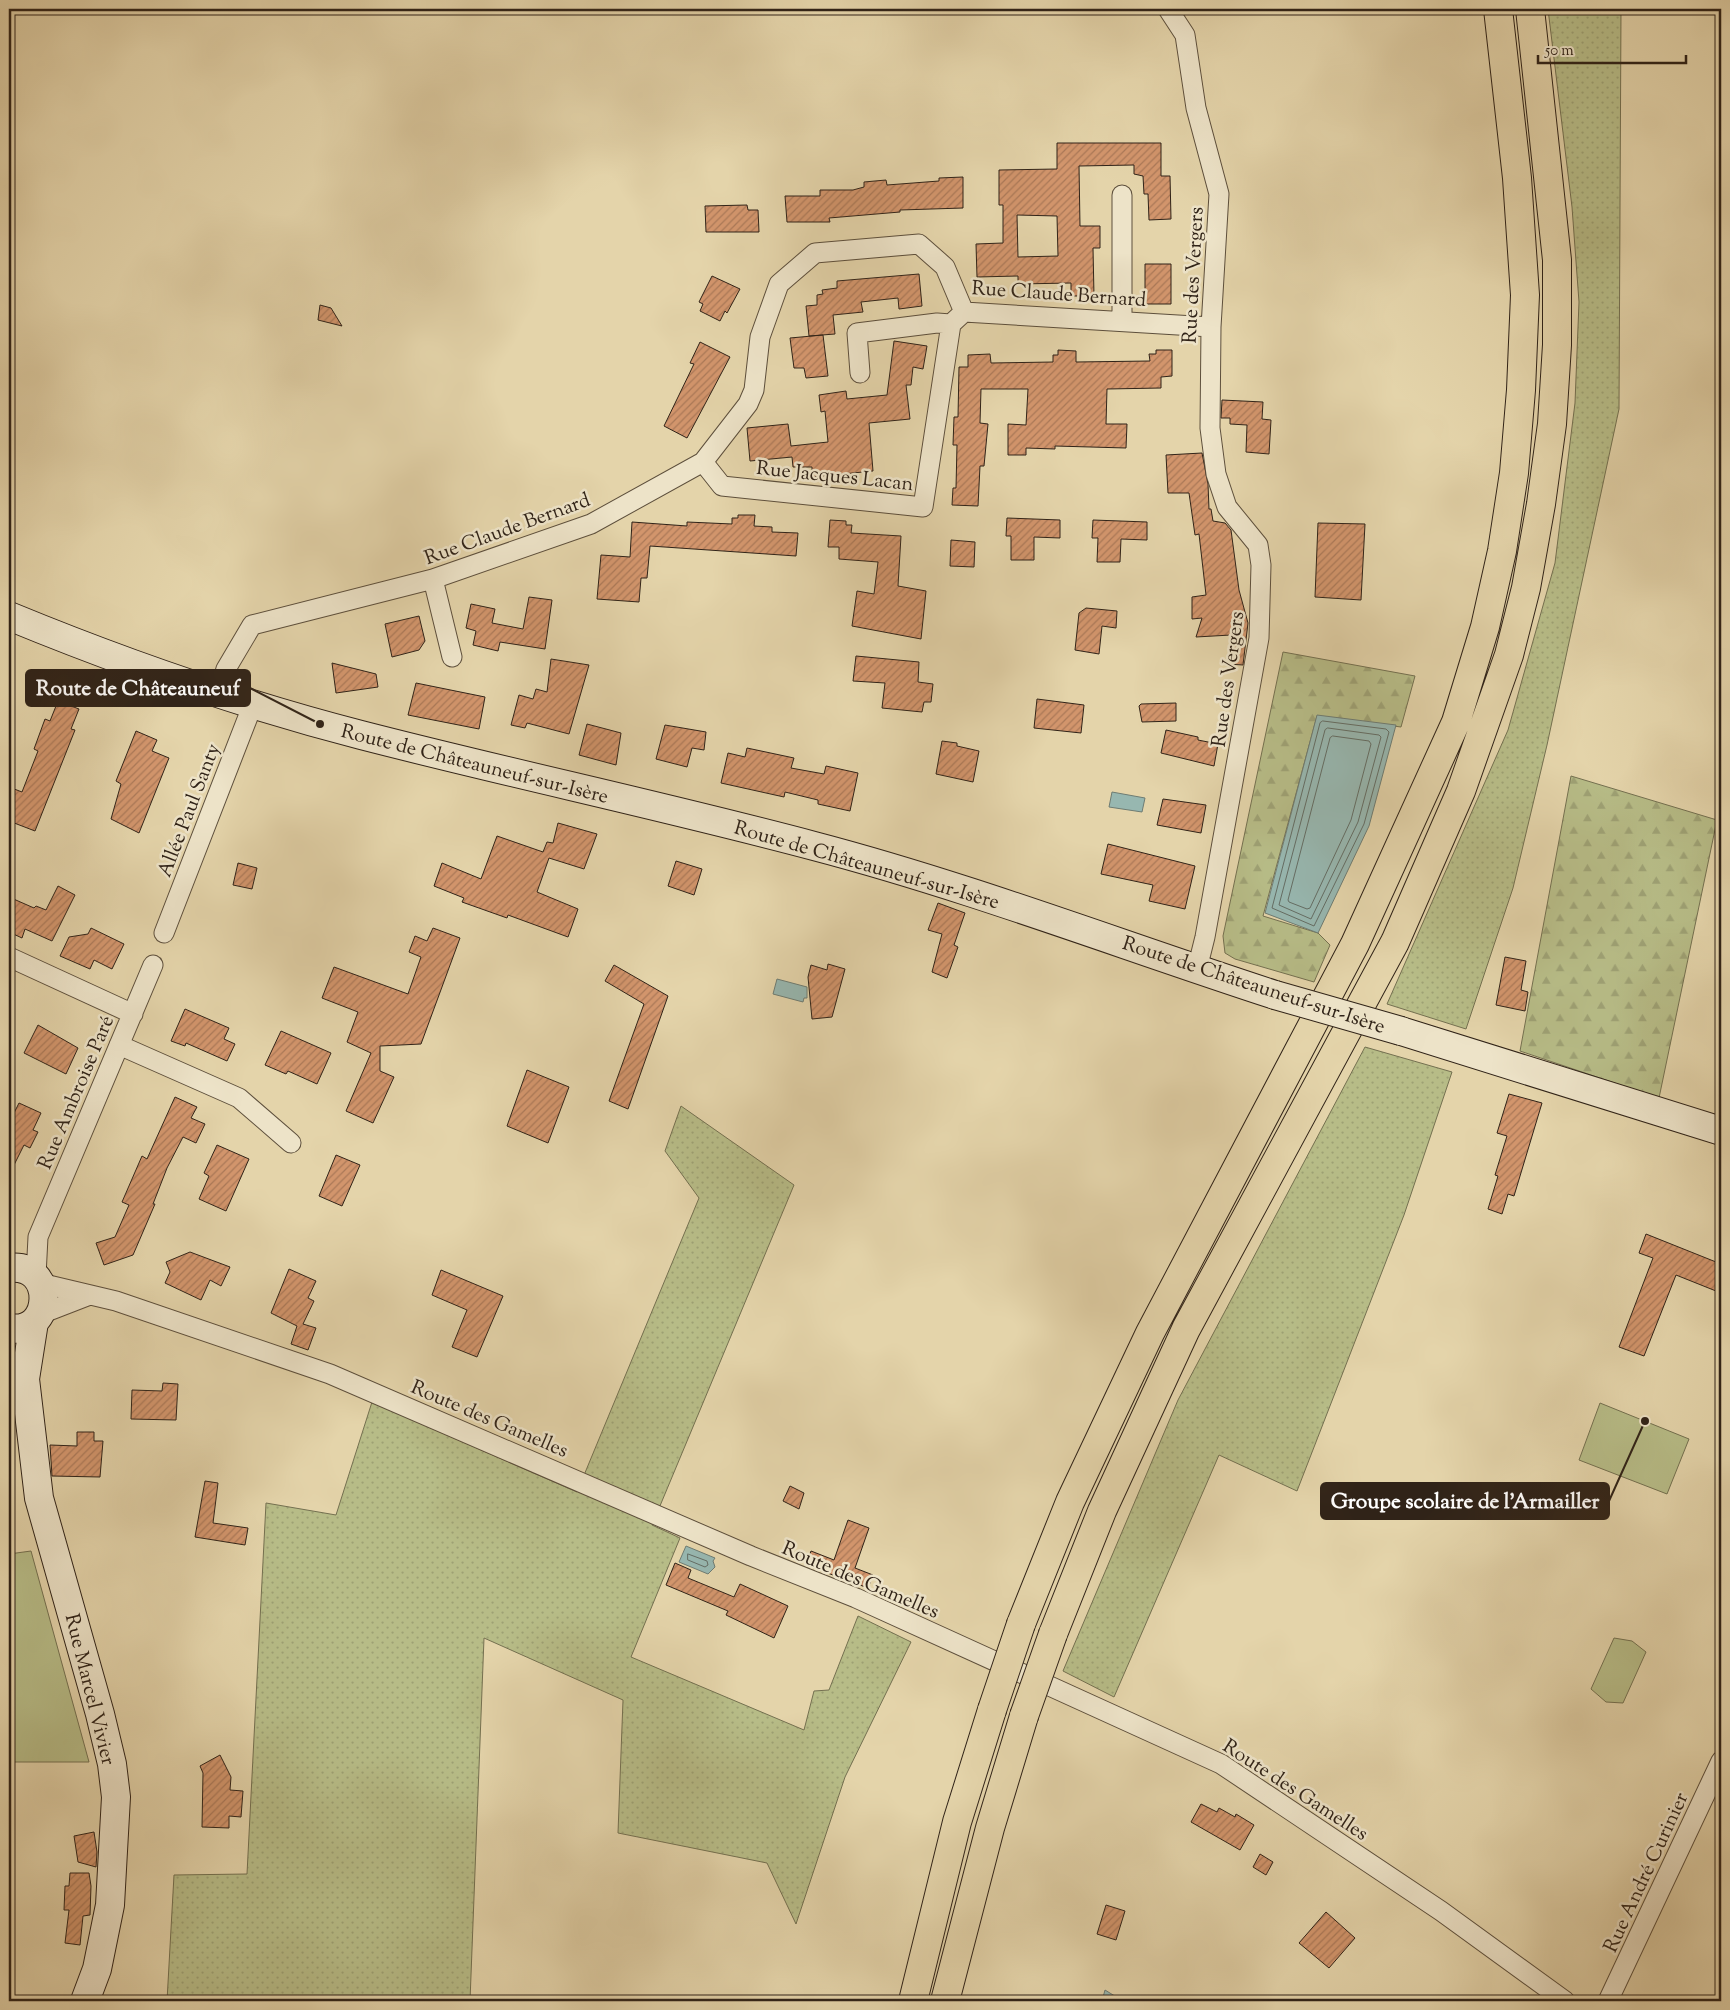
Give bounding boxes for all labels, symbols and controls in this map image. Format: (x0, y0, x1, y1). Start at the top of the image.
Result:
scale bar (1538, 32, 1685, 64)
text: 50 m (1544, 41, 1574, 62)
street label: Rue des Vergers (1176, 206, 1213, 344)
street label: Rue Claude Bernard (971, 275, 1147, 316)
street label: Rue Jacques Lacan (755, 455, 915, 500)
street label: Rue Claude Bernard (421, 487, 595, 574)
street label: Rue des Vergers (1206, 609, 1253, 749)
callout: Route de Châteauneuf (26, 670, 250, 706)
text: Route de Châteauneuf (36, 675, 242, 705)
street label: Route de Châteauneuf-sur-Isère (338, 718, 611, 813)
street label: Allée Paul Santy (152, 740, 229, 882)
street label: Route de Châteauneuf-sur-Isère (730, 815, 1002, 918)
street label: Route de Châteauneuf-sur-Isère (1118, 930, 1388, 1043)
street label: Rue Ambroise Paré (32, 1011, 123, 1174)
street label: Route des Gamelles (406, 1374, 572, 1467)
callout: Groupe scolaire de l'Armailler (1321, 1483, 1609, 1519)
text: Groupe scolaire de l'Armailler (1331, 1488, 1599, 1518)
street label: Route des Gamelles (777, 1535, 943, 1628)
street label: Rue Marcel Vivier (56, 1611, 122, 1769)
street label: Route des Gamelles (1216, 1733, 1373, 1849)
street label: Rue André Curinier (1597, 1788, 1697, 1958)

